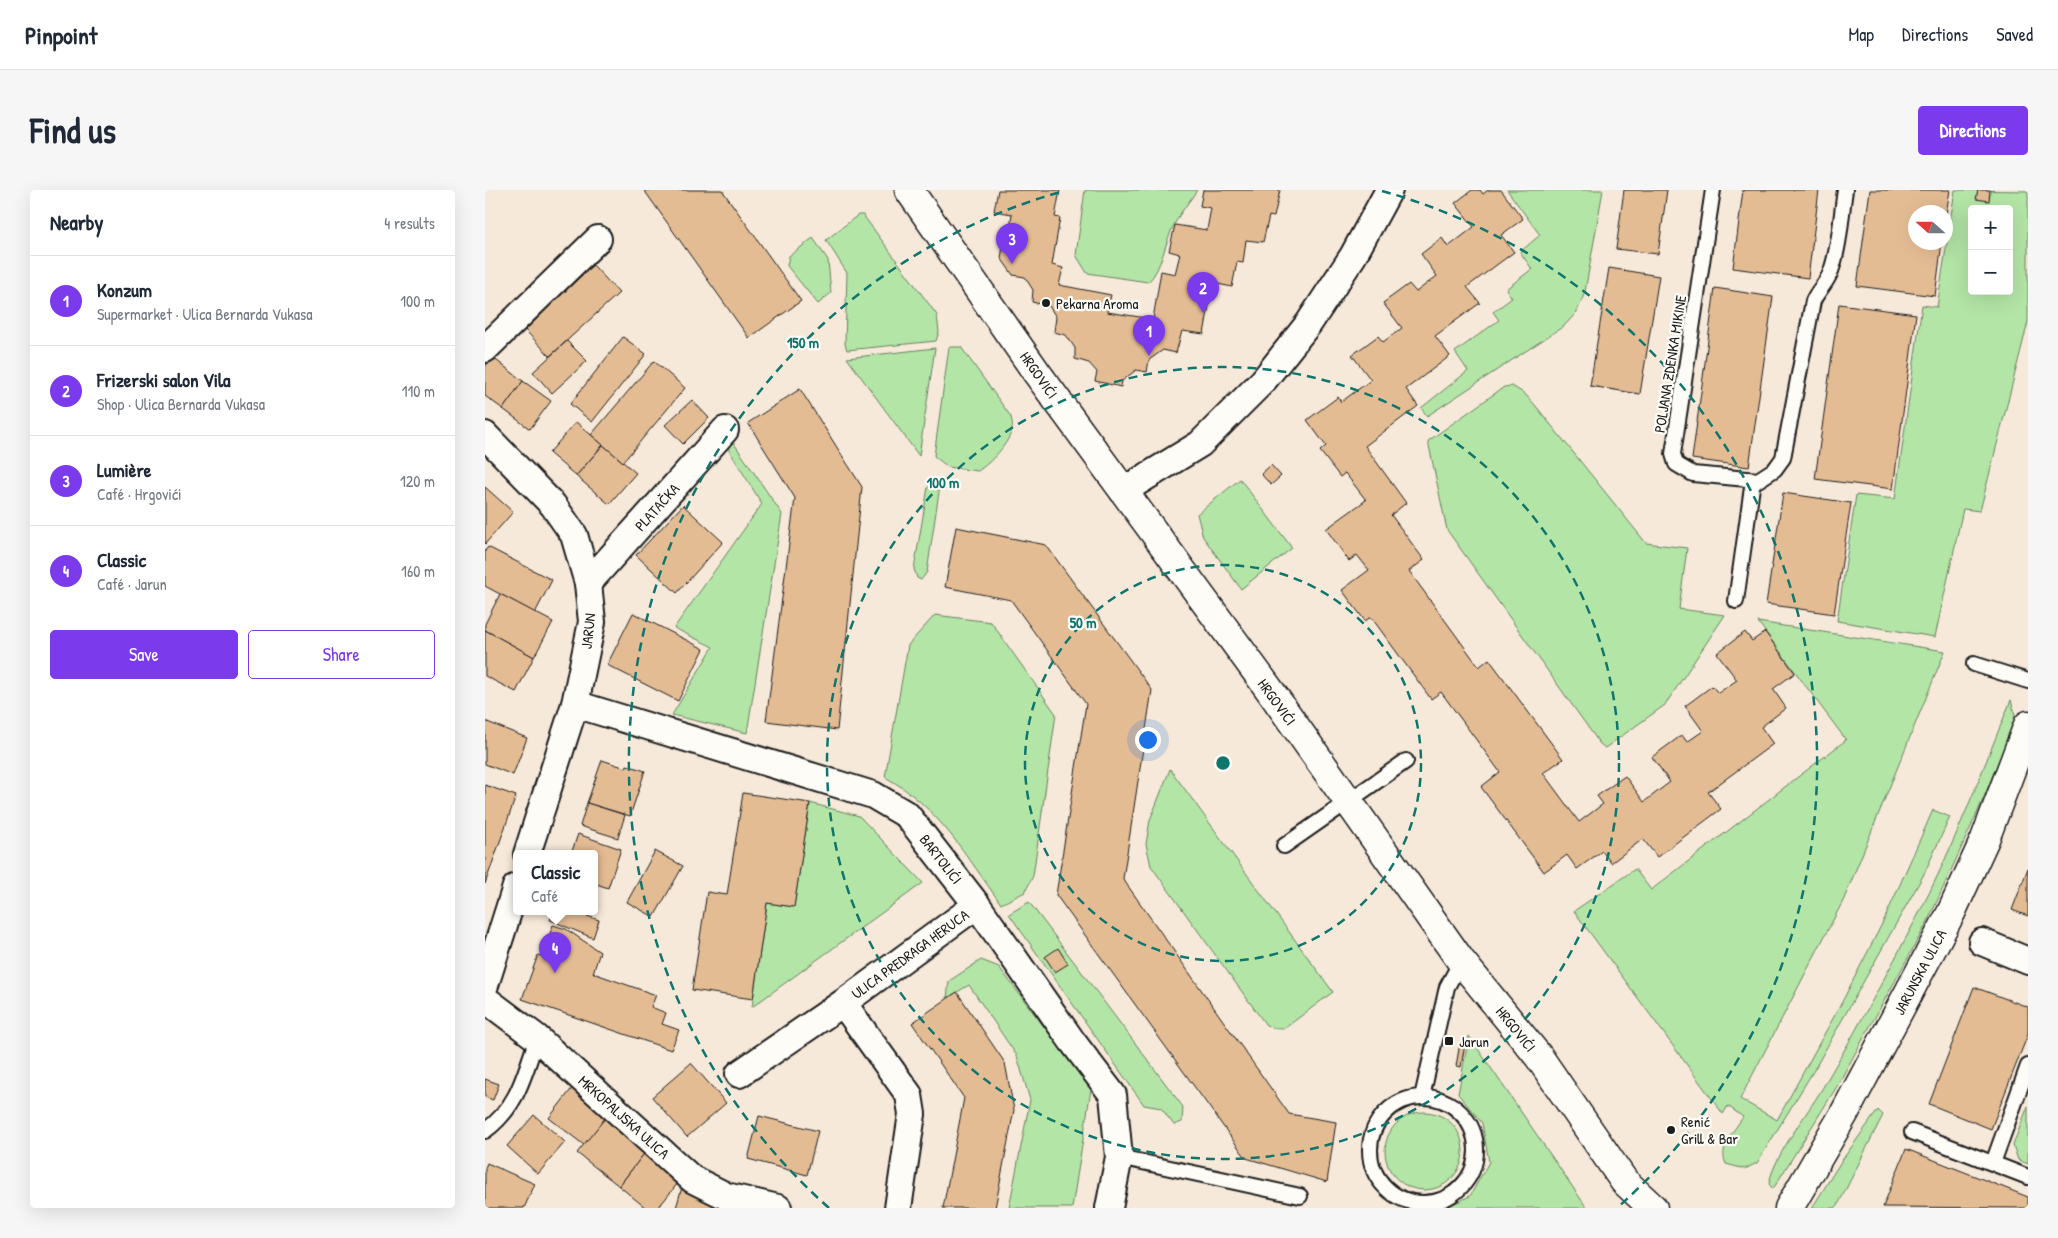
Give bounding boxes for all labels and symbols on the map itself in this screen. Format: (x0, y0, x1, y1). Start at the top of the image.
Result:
north arrow (1908, 205, 1953, 250)
pin: 3 (996, 223, 1028, 264)
pin: 2 (1187, 272, 1219, 313)
place label: Pekarna Aroma (1056, 293, 1139, 314)
street label: POLJANA ZDENKA MIKINE (1649, 293, 1691, 434)
marker: Pekarna Aroma (1040, 297, 1052, 309)
pin: 1 (1133, 315, 1165, 356)
text: 150 m (787, 332, 819, 353)
street label: HRGOVIĆI (1015, 347, 1063, 403)
text: 100 m (927, 472, 959, 493)
street label: PLATAČKA (630, 478, 685, 536)
street label: JARUN (576, 612, 600, 650)
text: 50 m (1070, 612, 1096, 633)
street label: HRGOVIĆI (1253, 674, 1301, 730)
your location (1135, 727, 1161, 753)
centre of rings (1214, 754, 1232, 772)
street label: BARTOLIĆI (915, 830, 967, 888)
street label: ULICA PREDRAGA HERUCA (847, 904, 974, 1004)
street label: JARUNSKA ULICA (1889, 925, 1952, 1019)
pin: 4 (539, 932, 571, 973)
street label: HRGOVIĆI (1491, 1002, 1541, 1056)
place label: Jarun (1459, 1031, 1489, 1052)
marker: Jarun (1443, 1035, 1455, 1047)
street label: MRKOPALJSKA ULICA (574, 1070, 675, 1164)
place label: Renić Grill & Bar (1681, 1111, 1738, 1149)
marker: Renić Grill & Bar (1665, 1124, 1677, 1136)

